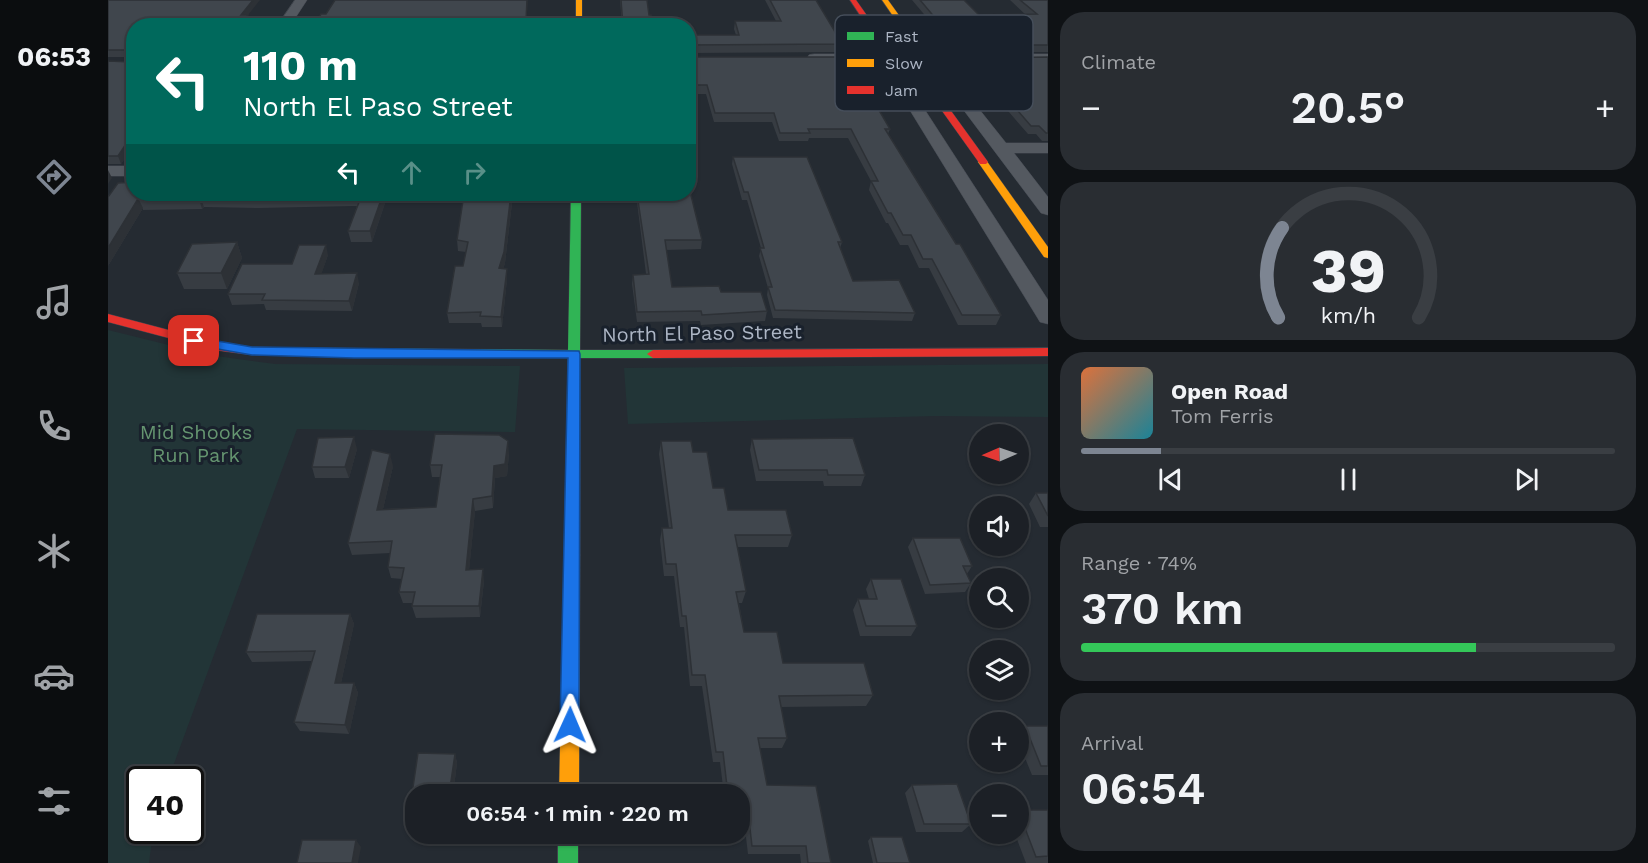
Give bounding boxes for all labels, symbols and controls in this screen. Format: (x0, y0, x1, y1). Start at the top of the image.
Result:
legend (835, 15, 1033, 111)
text: Fast (885, 27, 918, 46)
text: 06:53 (17, 41, 91, 73)
text: 110 m (243, 41, 358, 90)
icon: left (144, 42, 222, 120)
text: Climate (1081, 50, 1156, 74)
text: Slow (885, 54, 923, 73)
text: Jam (885, 81, 918, 100)
text: 20.5° (1290, 81, 1406, 134)
text: − (1081, 88, 1101, 127)
text: + (1595, 88, 1615, 127)
text: North El Paso Street (243, 91, 513, 123)
icon: directions (33, 156, 75, 198)
icon: left (332, 156, 365, 189)
icon: ahead (395, 156, 428, 189)
icon: right (458, 156, 491, 189)
text: 39 (1310, 234, 1386, 307)
icon: music (33, 281, 75, 323)
text: km/h (1320, 304, 1376, 329)
pin (168, 315, 219, 366)
street label: North El Paso Street (602, 319, 803, 347)
icon: arrive (177, 324, 210, 357)
text: Open Road (1171, 379, 1288, 404)
text: Tom Ferris (1171, 404, 1274, 428)
icon: phone (33, 405, 75, 447)
park label: Mid Shooks Run Park (140, 420, 252, 467)
north arrow (969, 424, 1029, 484)
map controls (969, 424, 1029, 844)
icon: previous (1154, 463, 1187, 496)
icon: pause (1332, 463, 1365, 496)
icon: next (1510, 463, 1543, 496)
button: sound (969, 496, 1029, 556)
icon: climate (33, 530, 75, 572)
text: Range · 74% (1081, 551, 1197, 575)
button: search (969, 568, 1029, 628)
text: 370 km (1081, 582, 1244, 635)
button: layers (969, 640, 1029, 700)
icon: car (33, 655, 75, 697)
position arrow (538, 693, 602, 757)
button: + (969, 712, 1029, 772)
text: Arrival (1081, 731, 1143, 755)
text: 06:54 (1081, 762, 1205, 815)
speed limit sign: 40 (126, 766, 204, 844)
icon: filters (33, 780, 75, 822)
button: − (969, 784, 1029, 844)
text: 06:54 · 1 min · 220 m (466, 801, 689, 826)

